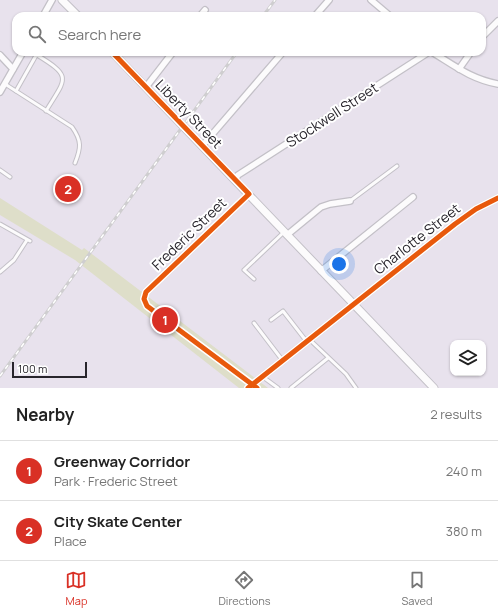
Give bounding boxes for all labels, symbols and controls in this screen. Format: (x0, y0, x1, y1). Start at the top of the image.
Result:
search box (12, 12, 486, 56)
icon: search (26, 23, 48, 45)
text: Search here (58, 24, 141, 45)
street label: Liberty Street (152, 75, 227, 152)
street label: Stockwell Street (282, 78, 382, 151)
pin: 2 (55, 174, 81, 204)
street label: Frederic Street (147, 193, 230, 274)
street label: Charlotte Street (369, 199, 464, 278)
your location (329, 254, 349, 274)
pin: 1 (152, 305, 178, 335)
map controls (450, 340, 486, 376)
button: layers (450, 340, 486, 376)
scale bar (12, 360, 87, 379)
text: 100 m (18, 361, 47, 376)
text: Nearby (16, 403, 74, 426)
text: 2 results (430, 405, 482, 423)
text: Greenway Corridor (54, 451, 190, 472)
text: 1 (26, 462, 32, 480)
text: 240 m (446, 462, 482, 480)
text: Park · Frederic Street (54, 472, 178, 490)
text: City Skate Center (54, 511, 182, 532)
text: 2 (25, 522, 33, 540)
text: 380 m (446, 522, 482, 540)
text: Place (54, 532, 87, 550)
tab: Map (65, 569, 87, 608)
tab: Directions (218, 569, 271, 608)
tab: Saved (402, 569, 433, 608)

